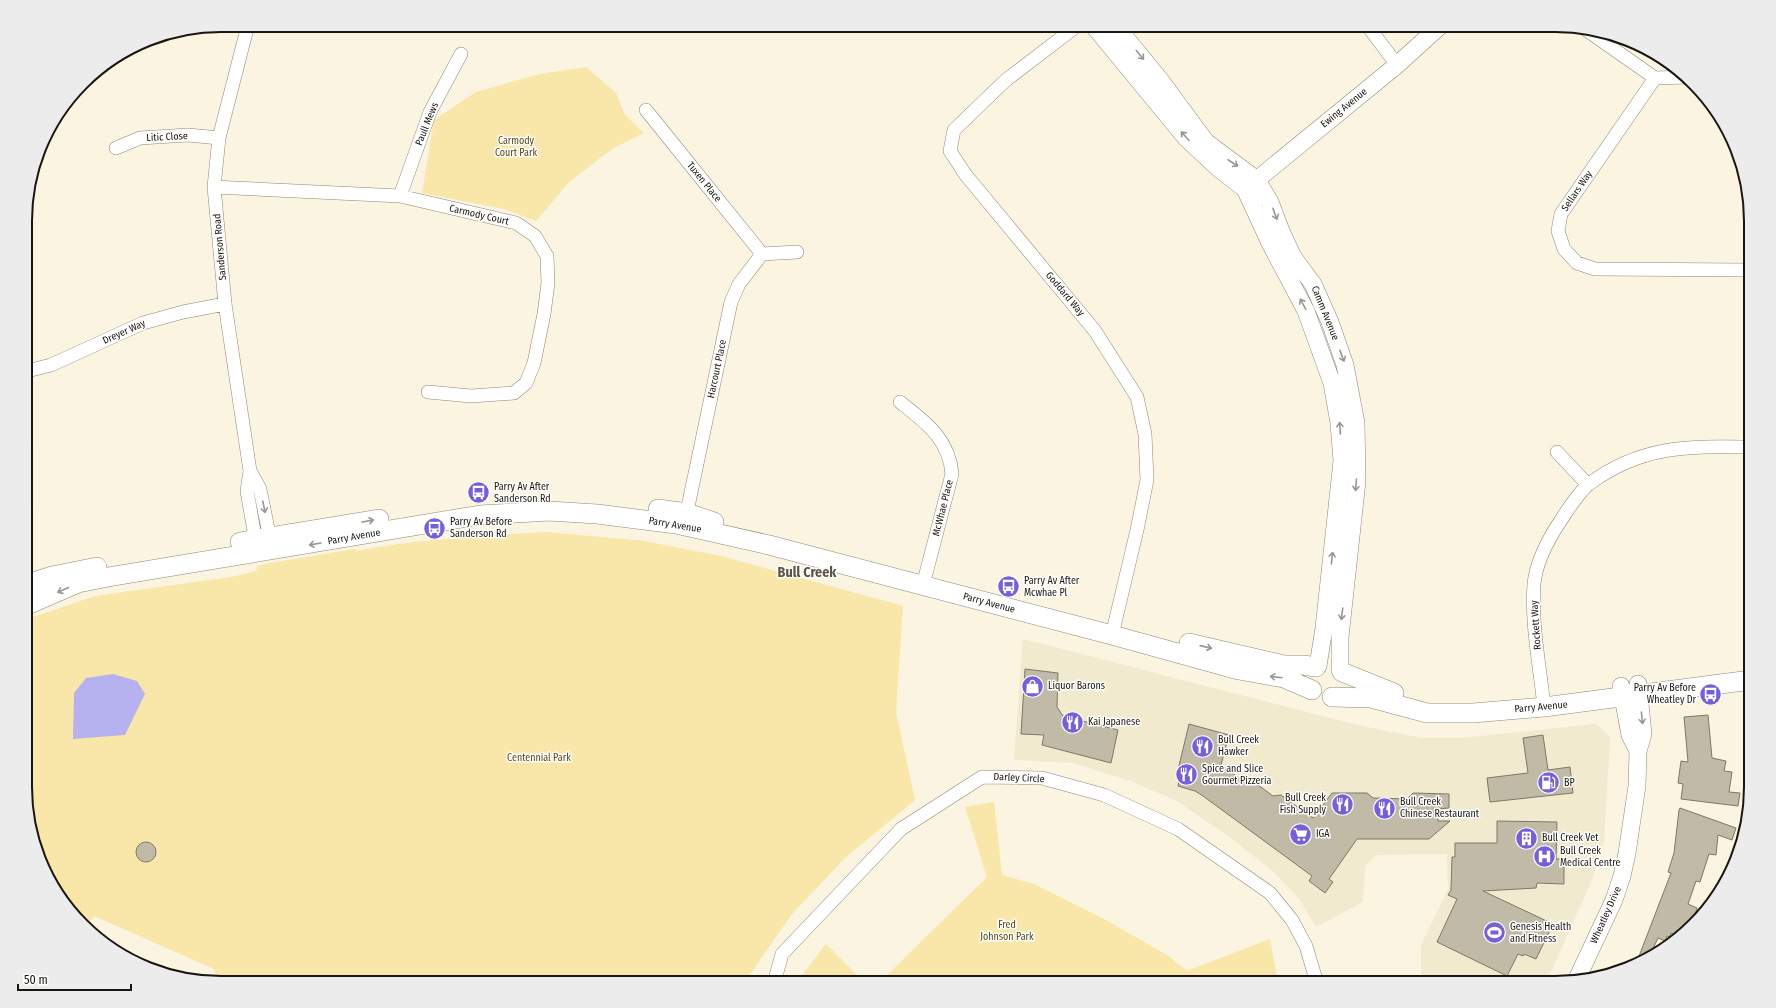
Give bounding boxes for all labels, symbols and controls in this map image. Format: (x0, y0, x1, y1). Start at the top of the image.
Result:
one-way arrow (1135, 50, 1144, 61)
street label: Ewing Avenue (1318, 86, 1370, 130)
street label: Paull Mews (413, 101, 441, 147)
street label: Litic Close (146, 130, 188, 144)
one-way arrow (1180, 131, 1189, 141)
park label: Carmody Court Park (495, 135, 537, 159)
one-way arrow (1228, 159, 1239, 167)
street label: Tuxen Place (684, 160, 724, 204)
street label: Sellars Way (1559, 168, 1595, 214)
street label: Carmody Court (448, 202, 511, 228)
one-way arrow (1271, 208, 1279, 220)
street label: Sanderson Road (211, 213, 229, 281)
street label: Goddard Way (1043, 269, 1087, 319)
street label: Camm Avenue (1309, 284, 1341, 342)
one-way arrow (1298, 299, 1306, 311)
street label: Dreyer Way (101, 317, 148, 347)
street label: Harcourt Place (705, 339, 729, 399)
one-way arrow (1338, 350, 1346, 362)
one-way arrow (1336, 422, 1343, 435)
street label: McWhae Place (930, 478, 956, 538)
one-way arrow (1352, 478, 1360, 491)
bus stop icon: Parry Av After Sanderson Rd (465, 480, 491, 506)
place label: Parry Av After Sanderson Rd (494, 481, 551, 505)
one-way arrow (260, 500, 268, 513)
street label: Parry Avenue (648, 514, 702, 536)
bus stop icon: Parry Av Before Sanderson Rd (421, 515, 447, 541)
place label: Parry Av Before Sanderson Rd (450, 516, 512, 540)
one-way arrow (361, 517, 374, 525)
street label: Parry Avenue (327, 526, 381, 548)
one-way arrow (308, 540, 321, 548)
one-way arrow (1328, 552, 1336, 565)
district label: Bull Creek (778, 564, 837, 581)
bus stop icon: Parry Av After Mcwhae Pl (996, 574, 1022, 600)
place label: Parry Av After Mcwhae Pl (1024, 575, 1080, 599)
one-way arrow (58, 587, 70, 594)
street label: Parry Avenue (962, 590, 1016, 616)
street label: Rockett Way (1528, 599, 1544, 650)
one-way arrow (1339, 607, 1346, 620)
one-way arrow (1199, 644, 1212, 652)
shop icon: Liquor Barons (1019, 673, 1045, 699)
one-way arrow (1270, 673, 1283, 681)
place label: Liquor Barons (1048, 680, 1105, 692)
bus stop icon: Parry Av Before Wheatley Dr (1698, 681, 1724, 707)
place label: Parry Av Before Wheatley Dr (1634, 682, 1697, 706)
street label: Parry Avenue (1514, 699, 1568, 715)
restaurant icon: Kai Japanese (1059, 709, 1085, 735)
one-way arrow (1638, 711, 1645, 724)
place label: Kai Japanese (1088, 716, 1140, 728)
restaurant icon: Bull Creek Hawker (1189, 733, 1215, 759)
place label: Bull Creek Hawker (1218, 734, 1259, 758)
park label: Centennial Park (507, 752, 571, 764)
restaurant icon: Spice and Slice Gourmet Pizzeria (1173, 762, 1199, 788)
place label: Spice and Slice Gourmet Pizzeria (1202, 763, 1271, 787)
fuel station icon: BP (1536, 770, 1562, 796)
street label: Darley Circle (993, 771, 1045, 785)
place label: BP (1564, 777, 1575, 789)
restaurant icon: Bull Creek Fish Supply (1329, 791, 1355, 817)
place label: Bull Creek Fish Supply (1280, 792, 1327, 816)
restaurant icon: Bull Creek Chinese Restaurant (1371, 795, 1397, 821)
place label: Bull Creek Chinese Restaurant (1400, 796, 1480, 820)
supermarket icon: IGA (1287, 821, 1313, 847)
building icon: Bull Creek Vet (1514, 825, 1540, 851)
place label: IGA (1316, 828, 1330, 840)
place label: Bull Creek Vet (1542, 832, 1599, 844)
hospital icon: Bull Creek Medical Centre (1532, 844, 1558, 870)
place label: Bull Creek Medical Centre (1560, 845, 1620, 869)
street label: Wheatley Drive (1588, 885, 1624, 945)
park label: Fred Johnson Park (980, 919, 1034, 943)
sports icon: Genesis Health and Fitness (1482, 920, 1508, 946)
place label: Genesis Health and Fitness (1510, 921, 1571, 945)
scale bar (18, 966, 131, 992)
text: 50 m (24, 973, 48, 987)

